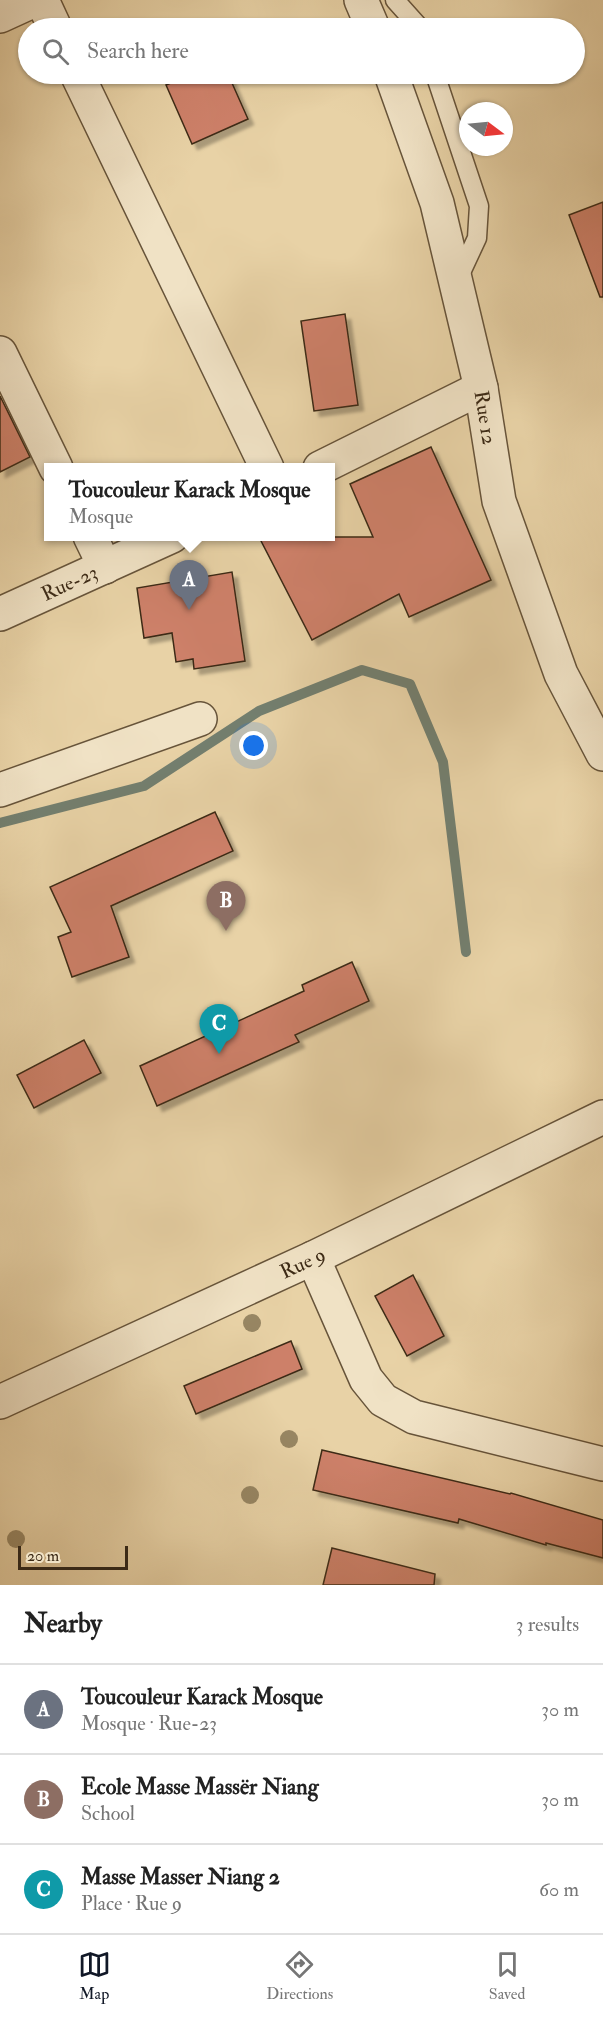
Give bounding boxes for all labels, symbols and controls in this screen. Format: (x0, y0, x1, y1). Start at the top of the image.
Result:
search box (18, 18, 585, 84)
icon: search (39, 35, 72, 68)
text: Search here (87, 37, 189, 65)
north arrow (459, 102, 513, 156)
street label: Rue 12 (469, 389, 502, 446)
popup (44, 463, 335, 541)
text: Toucouleur Karack Mosque (69, 476, 310, 504)
text: Mosque (69, 504, 133, 529)
street label: Rue-23 (37, 559, 102, 607)
pin: A (170, 560, 208, 610)
your location (239, 731, 268, 760)
pin: B (206, 882, 246, 931)
pin: C (200, 1004, 238, 1054)
street label: Rue 9 (276, 1242, 330, 1285)
scale bar (18, 1543, 128, 1570)
text: 20 m (27, 1546, 59, 1566)
text: Nearby (24, 1608, 102, 1640)
text: 3 results (516, 1612, 579, 1637)
text: Toucouleur Karack Mosque (81, 1683, 323, 1711)
text: A (37, 1697, 50, 1722)
text: 30 m (541, 1697, 579, 1722)
text: Mosque · Rue-23 (81, 1711, 217, 1736)
text: Ecole Masse Massër Niang (81, 1773, 319, 1801)
text: B (37, 1787, 50, 1812)
text: 30 m (541, 1787, 579, 1812)
text: School (81, 1801, 135, 1826)
text: Masse Masser Niang 2 (81, 1863, 280, 1891)
text: C (36, 1877, 51, 1902)
text: 60 m (539, 1877, 579, 1902)
text: Place · Rue 9 (81, 1891, 182, 1916)
tab: Map (78, 1948, 111, 2004)
tab: Directions (266, 1948, 333, 2004)
tab: Saved (489, 1948, 525, 2004)

